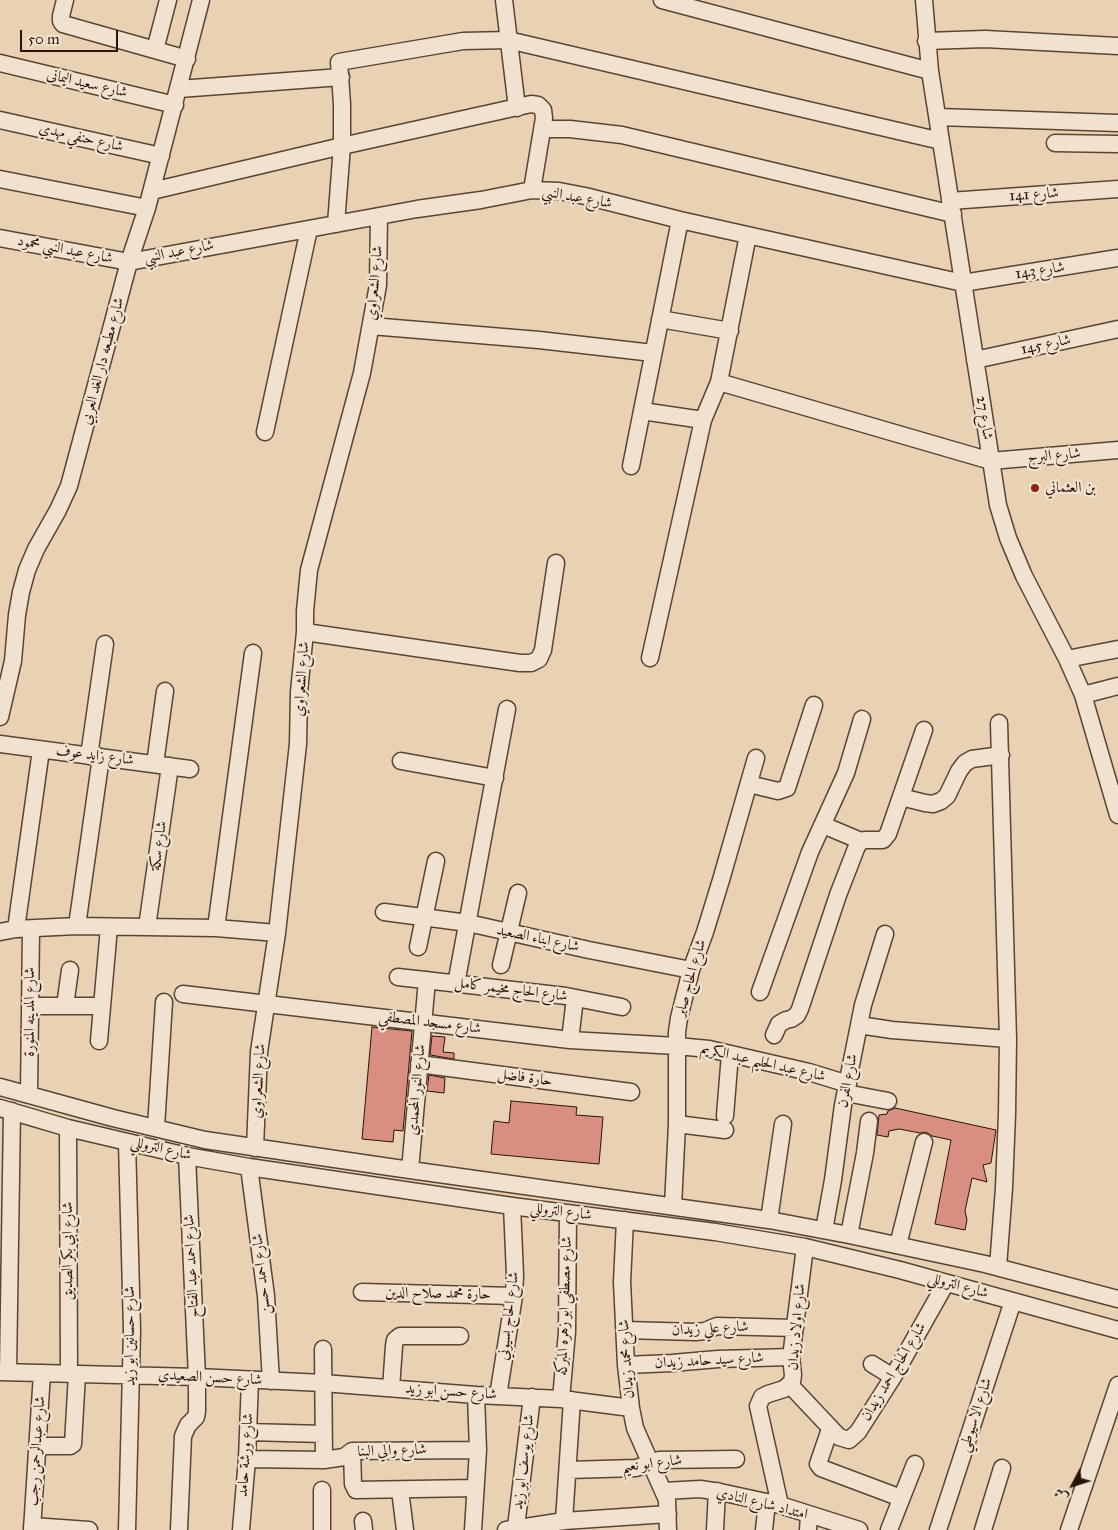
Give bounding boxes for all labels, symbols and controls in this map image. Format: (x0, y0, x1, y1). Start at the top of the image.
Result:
scale bar (22, 20, 120, 52)
text: 50 m (28, 30, 60, 48)
street label: شارع سعيد اليمانى (45, 66, 129, 102)
street label: شارع حنفي مهدي (37, 120, 125, 156)
street label: شارع عبد النبي (541, 183, 613, 213)
street label: شارع 141 (1009, 184, 1059, 206)
street label: شارع عبد النبي محمود (16, 232, 114, 268)
street label: شارع عبد النبي (143, 236, 215, 268)
street label: شارع الشعراوي (363, 245, 387, 321)
street label: شارع 143 (1014, 258, 1066, 284)
street label: شارع مطبعه دار الغد العربي (77, 295, 129, 427)
street label: شارع 145 (1019, 331, 1073, 359)
street label: شارع 27 (972, 395, 996, 441)
street label: شارع البرج (1027, 445, 1081, 467)
place label: بن العثماني (1045, 479, 1096, 497)
marker: بن العثماني (1029, 482, 1041, 494)
street label: شارع الشعراوي (290, 641, 314, 717)
street label: شارع زايد عوف (55, 742, 135, 770)
street label: شارع سكة (147, 820, 171, 872)
street label: شارع ابناء الصعيد (495, 921, 581, 957)
street label: شارع الحاج صابر (671, 937, 711, 1019)
street label: شارع المدينه المنورة (21, 967, 39, 1057)
street label: شارع الحاج مخيمر كامل (453, 974, 569, 1006)
street label: شارع مسجد المصطفي (378, 1008, 482, 1038)
street label: شارع عبد الحليم عبد الكريم (699, 1040, 827, 1086)
street label: شارع الشعراوي (248, 1043, 270, 1119)
street label: شارع النور المحمدي (404, 1044, 430, 1136)
street label: شارع الفرن (834, 1053, 862, 1109)
street label: حارة فاضل (496, 1065, 554, 1091)
street label: شارع التروللي (129, 1133, 193, 1165)
street label: شارع التروللي (529, 1199, 593, 1225)
street label: شارع ابي بكر الصديق (59, 1202, 77, 1300)
street label: شارع احمد عبد الفتاح (180, 1214, 204, 1318)
street label: شارع احمد حسن (249, 1233, 275, 1315)
street label: شارع مصطفي ابو زهره المبركه (554, 1236, 576, 1376)
street label: شارع التروللي (926, 1269, 990, 1303)
street label: شارع الحاج بسيوني (495, 1271, 523, 1361)
street label: شارع اولاد زيدان (784, 1283, 810, 1371)
street label: حارة محمد صلاح الدين (385, 1284, 491, 1304)
street label: شارع حسانين ابو زيد (121, 1286, 139, 1386)
street label: شارع علي زيدان (671, 1318, 749, 1340)
street label: شارع محمد زيدان (615, 1319, 639, 1399)
street label: شارع الحاج احمد زيدان (857, 1319, 931, 1425)
street label: شارع سيد حامد زيدان (654, 1349, 764, 1373)
street label: شارع حسن الصعيدي (157, 1366, 263, 1390)
street label: شارع الاسيوطي (956, 1376, 996, 1454)
street label: شارع حسن ابو زيد (405, 1380, 497, 1404)
street label: شارع عبدالرحمن رجب (24, 1395, 50, 1507)
street label: شارع ورشة حامد (234, 1412, 258, 1498)
street label: شارع يوسف ابو زيد (509, 1413, 539, 1511)
street label: شارع والي البنا (357, 1441, 427, 1461)
street label: شارع ابو نعيم (621, 1451, 683, 1477)
north arrow (1048, 1460, 1098, 1510)
street label: امتداد شارع النادي (714, 1484, 810, 1524)
text: ش (1050, 1484, 1072, 1506)

